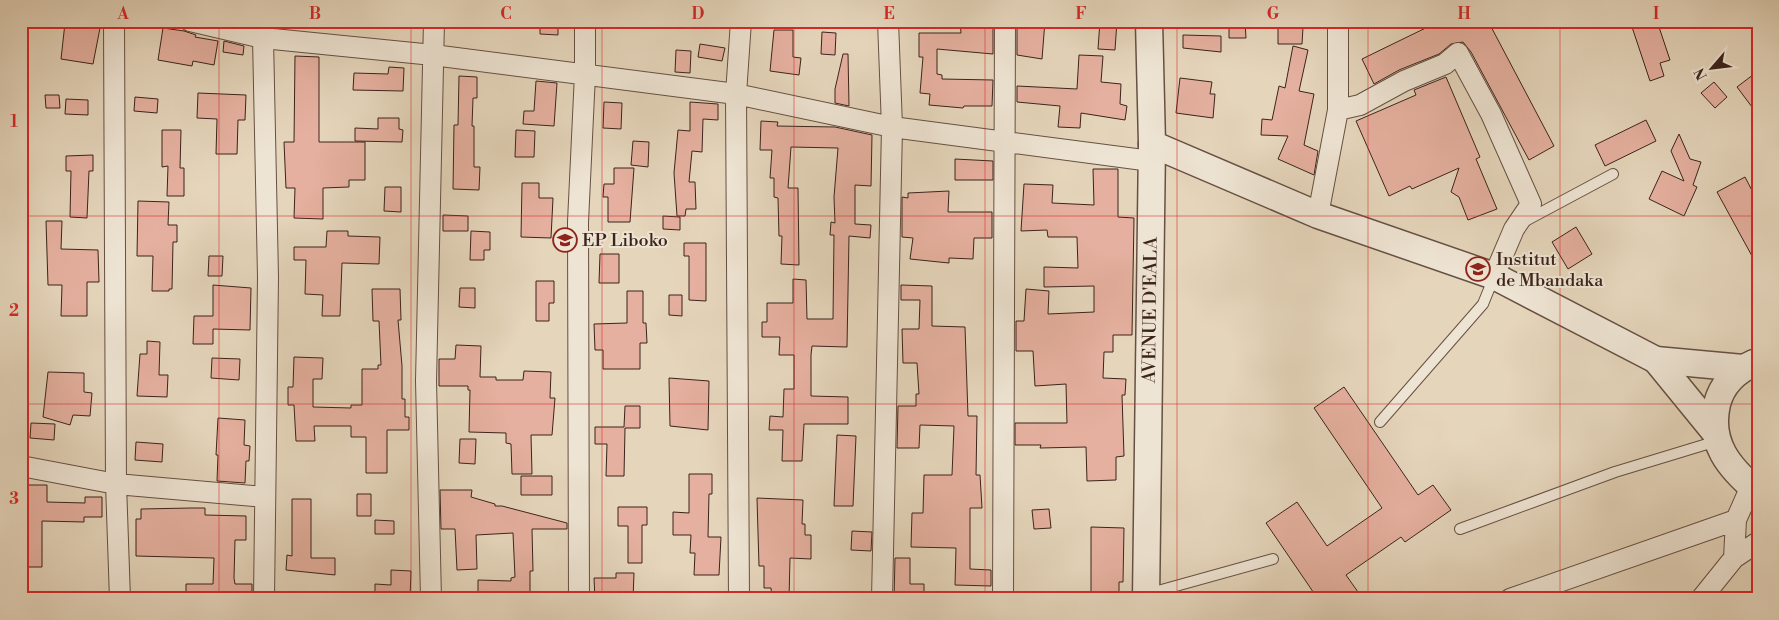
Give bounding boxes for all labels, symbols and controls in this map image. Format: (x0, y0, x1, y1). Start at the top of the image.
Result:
text: A (116, 4, 129, 24)
text: B (309, 4, 321, 24)
text: C (500, 4, 512, 24)
text: D (692, 4, 705, 24)
text: E (883, 4, 895, 24)
text: F (1075, 4, 1087, 24)
text: G (1267, 4, 1280, 24)
text: H (1457, 4, 1471, 24)
text: I (1653, 4, 1659, 24)
north arrow (1686, 42, 1736, 92)
text: N (1691, 65, 1712, 83)
text: 1 (10, 112, 18, 132)
school or university icon: EP Liboko (552, 227, 578, 253)
place label: EP Liboko (582, 229, 668, 252)
street label: AVENUE D'EALA (1138, 236, 1163, 384)
place label: Institut de Mbandaka (1496, 248, 1604, 292)
school or university icon: Institut de Mbandaka (1465, 256, 1491, 282)
text: 2 (9, 301, 19, 321)
text: 3 (9, 489, 19, 509)

